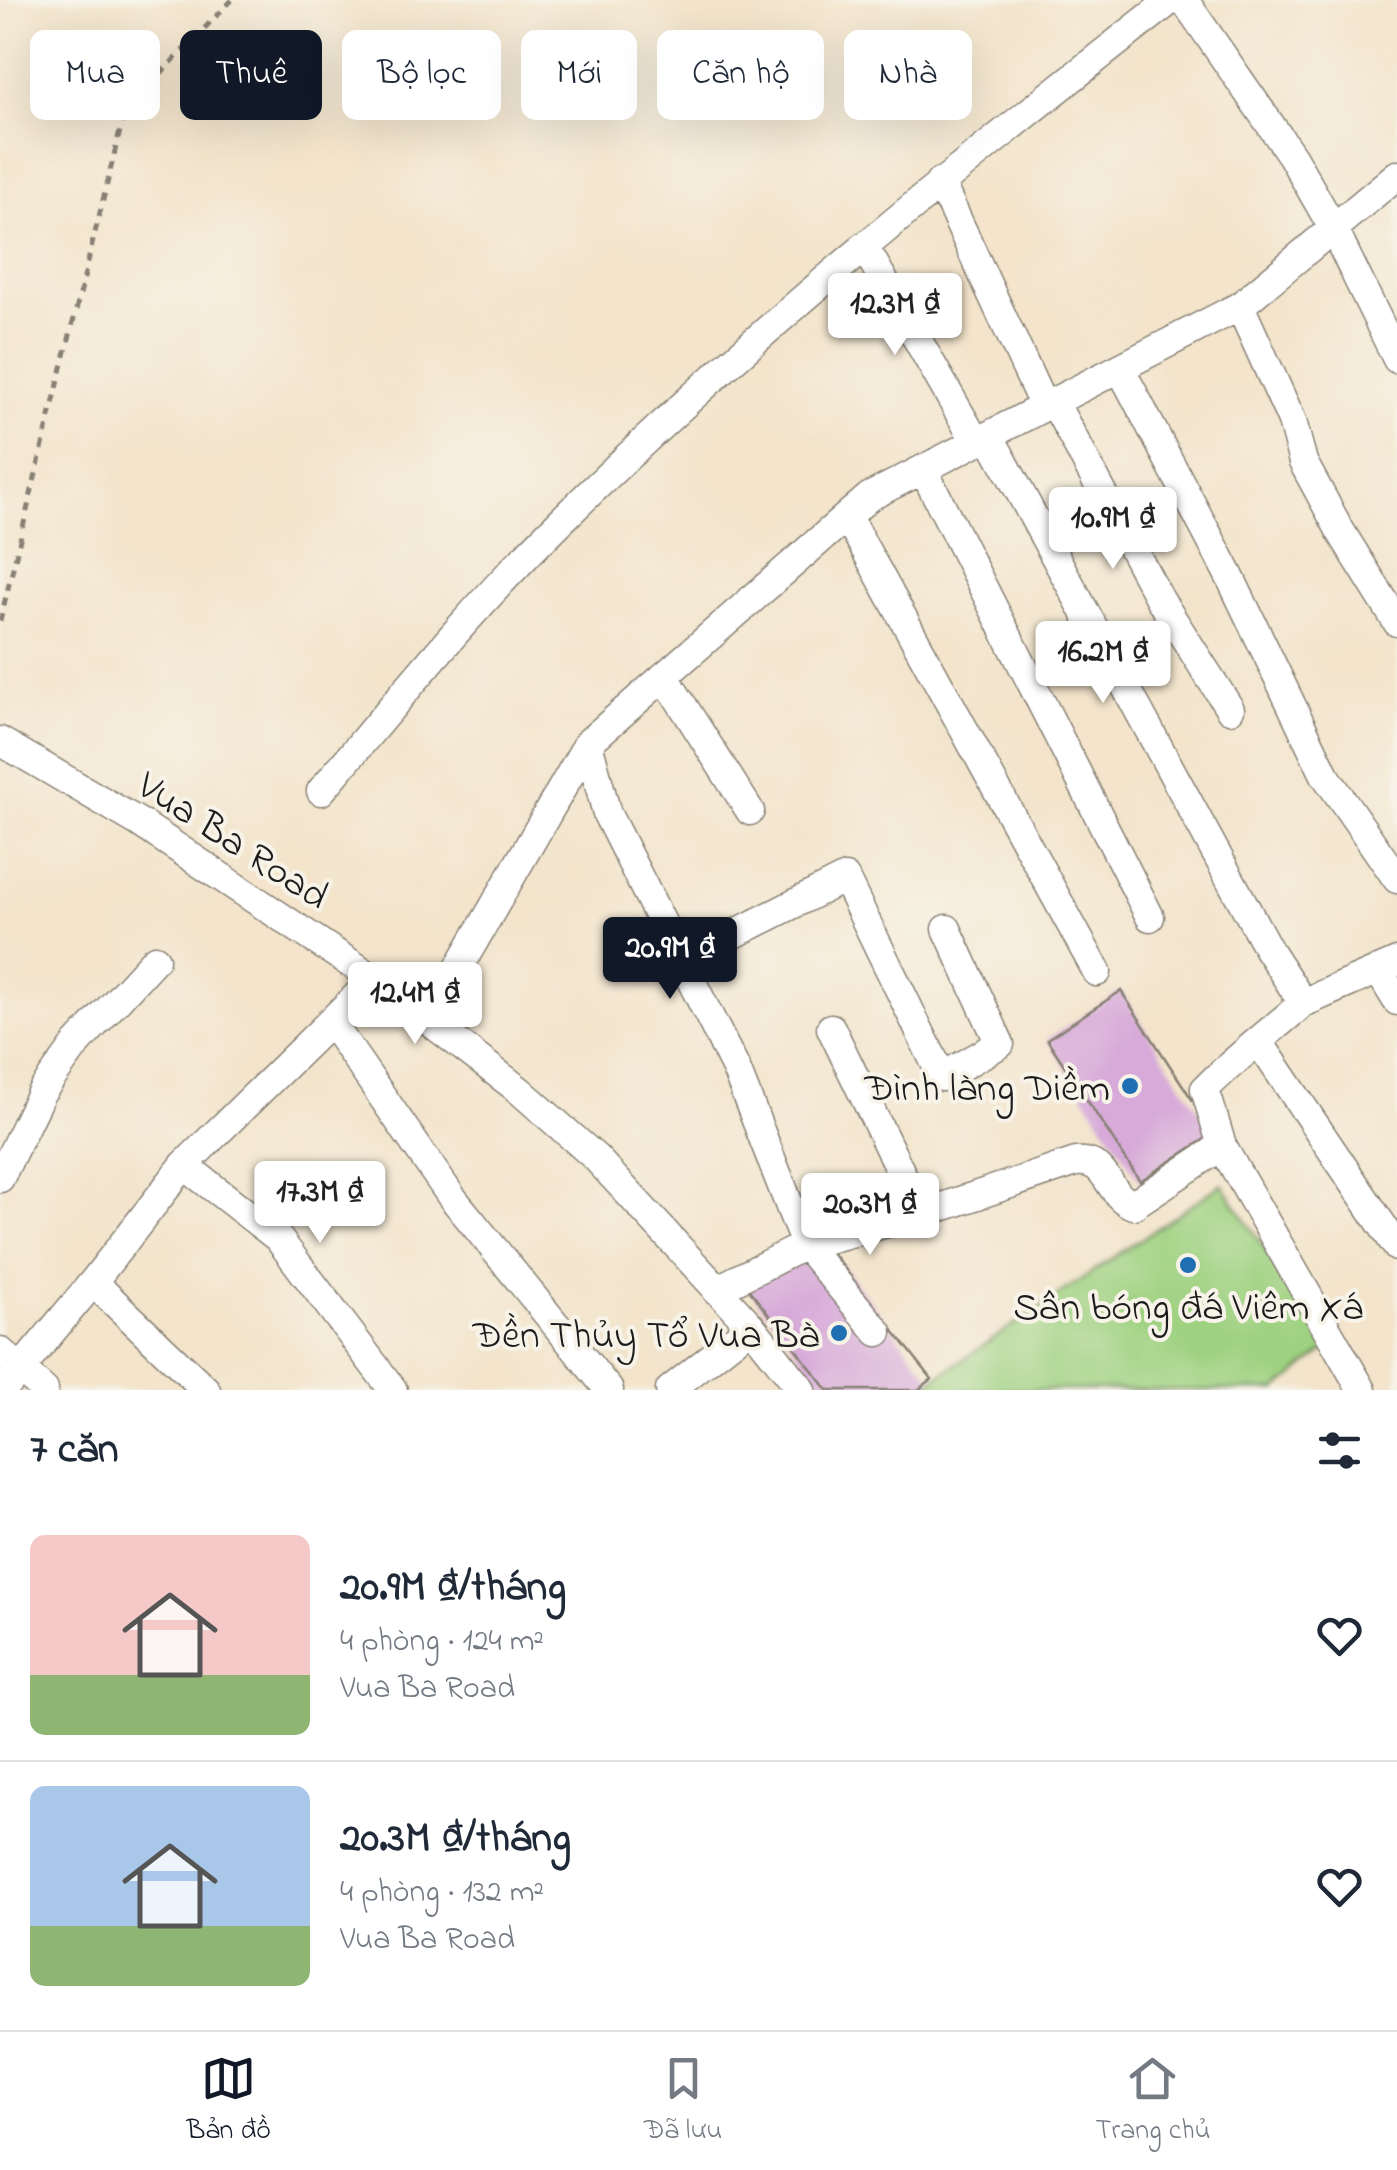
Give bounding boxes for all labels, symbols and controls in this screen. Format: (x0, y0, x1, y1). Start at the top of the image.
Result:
chip: Mua (30, 30, 160, 120)
chip: Thuê (180, 30, 322, 120)
chip: Bộ lọc (342, 30, 501, 120)
chip: Mới (521, 30, 637, 120)
chip: Căn hộ (657, 30, 824, 120)
chip: Nhà (844, 30, 972, 120)
pin: 12.3M ₫ (803, 273, 987, 358)
text: 12.3M ₫ (850, 282, 940, 329)
pin: 10.9M ₫ (1021, 487, 1205, 572)
text: 10.9M ₫ (1071, 496, 1155, 543)
pin: 16.2M ₫ (1011, 621, 1195, 706)
text: 16.2M ₫ (1058, 630, 1148, 677)
street label: Vua Ba Road (123, 758, 339, 927)
pin: 20.9M ₫ (578, 917, 762, 1002)
text: 20.9M ₫ (625, 926, 715, 973)
pin: 12.4M ₫ (323, 962, 507, 1047)
text: 12.4M ₫ (370, 971, 460, 1018)
place label: Đình làng Diềm (864, 1061, 1110, 1120)
marker: Đình làng Diềm (1119, 1075, 1141, 1097)
pin: 17.3M ₫ (228, 1161, 412, 1246)
text: 17.3M ₫ (276, 1170, 364, 1217)
pin: 20.3M ₫ (778, 1173, 962, 1258)
text: 20.3M ₫ (823, 1182, 917, 1229)
marker: Sân bóng đá Viêm Xá (1177, 1254, 1199, 1276)
place label: Sân bóng đá Viêm Xá (1013, 1280, 1363, 1339)
place label: Đền Thủy Tổ Vua Bà (472, 1308, 819, 1367)
marker: Đền Thủy Tổ Vua Bà (828, 1322, 850, 1344)
text: 7 căn (30, 1420, 118, 1481)
icon: filters (1312, 1423, 1367, 1478)
text: 20.9M ₫/tháng (340, 1558, 566, 1619)
icon: home (110, 1575, 230, 1695)
icon: heart (1312, 1608, 1367, 1663)
text: 4 phòng · 124 m² (340, 1619, 544, 1666)
text: Vua Ba Road (340, 1666, 515, 1713)
text: 20.3M ₫/tháng (340, 1809, 571, 1870)
icon: home (110, 1826, 230, 1946)
icon: heart (1312, 1859, 1367, 1914)
text: 4 phòng · 132 m² (340, 1870, 544, 1917)
text: Vua Ba Road (340, 1917, 515, 1964)
tab: Bản đồ (187, 2051, 271, 2152)
tab: Đã lưu (644, 2051, 722, 2152)
tab: Trang chủ (1095, 2051, 1210, 2152)

